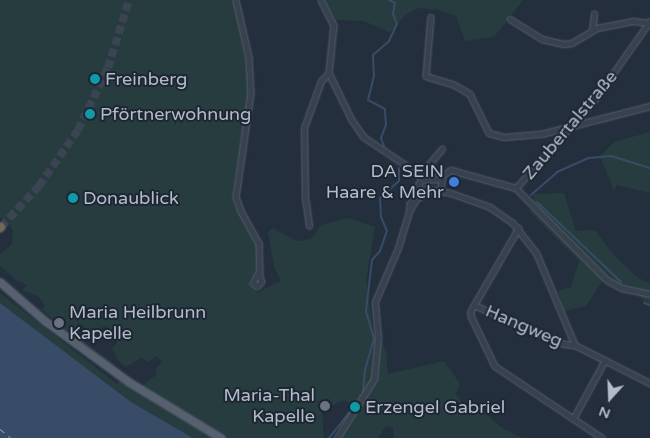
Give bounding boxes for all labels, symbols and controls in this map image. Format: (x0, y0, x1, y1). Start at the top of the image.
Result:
street label: Zaubertalstraße (518, 66, 622, 184)
place label: Freinberg (105, 68, 187, 90)
marker: Freinberg (89, 73, 101, 85)
place label: Pförtnerwohnung (100, 103, 251, 125)
marker: Pförtnerwohnung (84, 108, 96, 120)
place label: DA SEIN Haare & Mehr (326, 161, 444, 203)
marker: DA SEIN Haare & Mehr (448, 176, 460, 188)
place label: Donaublick (83, 187, 179, 209)
marker: Donaublick (67, 192, 79, 204)
street label: Hangweg (482, 300, 566, 352)
place label: Maria Heilbrunn Kapelle (69, 302, 206, 344)
marker: Maria Heilbrunn Kapelle (53, 317, 65, 329)
north arrow (585, 373, 635, 423)
place label: Maria-Thal Kapelle (223, 385, 315, 428)
place label: Erzengel Gabriel (365, 396, 505, 418)
marker: Maria-Thal Kapelle (319, 400, 331, 412)
marker: Erzengel Gabriel (349, 401, 361, 413)
text: N (597, 403, 613, 422)

